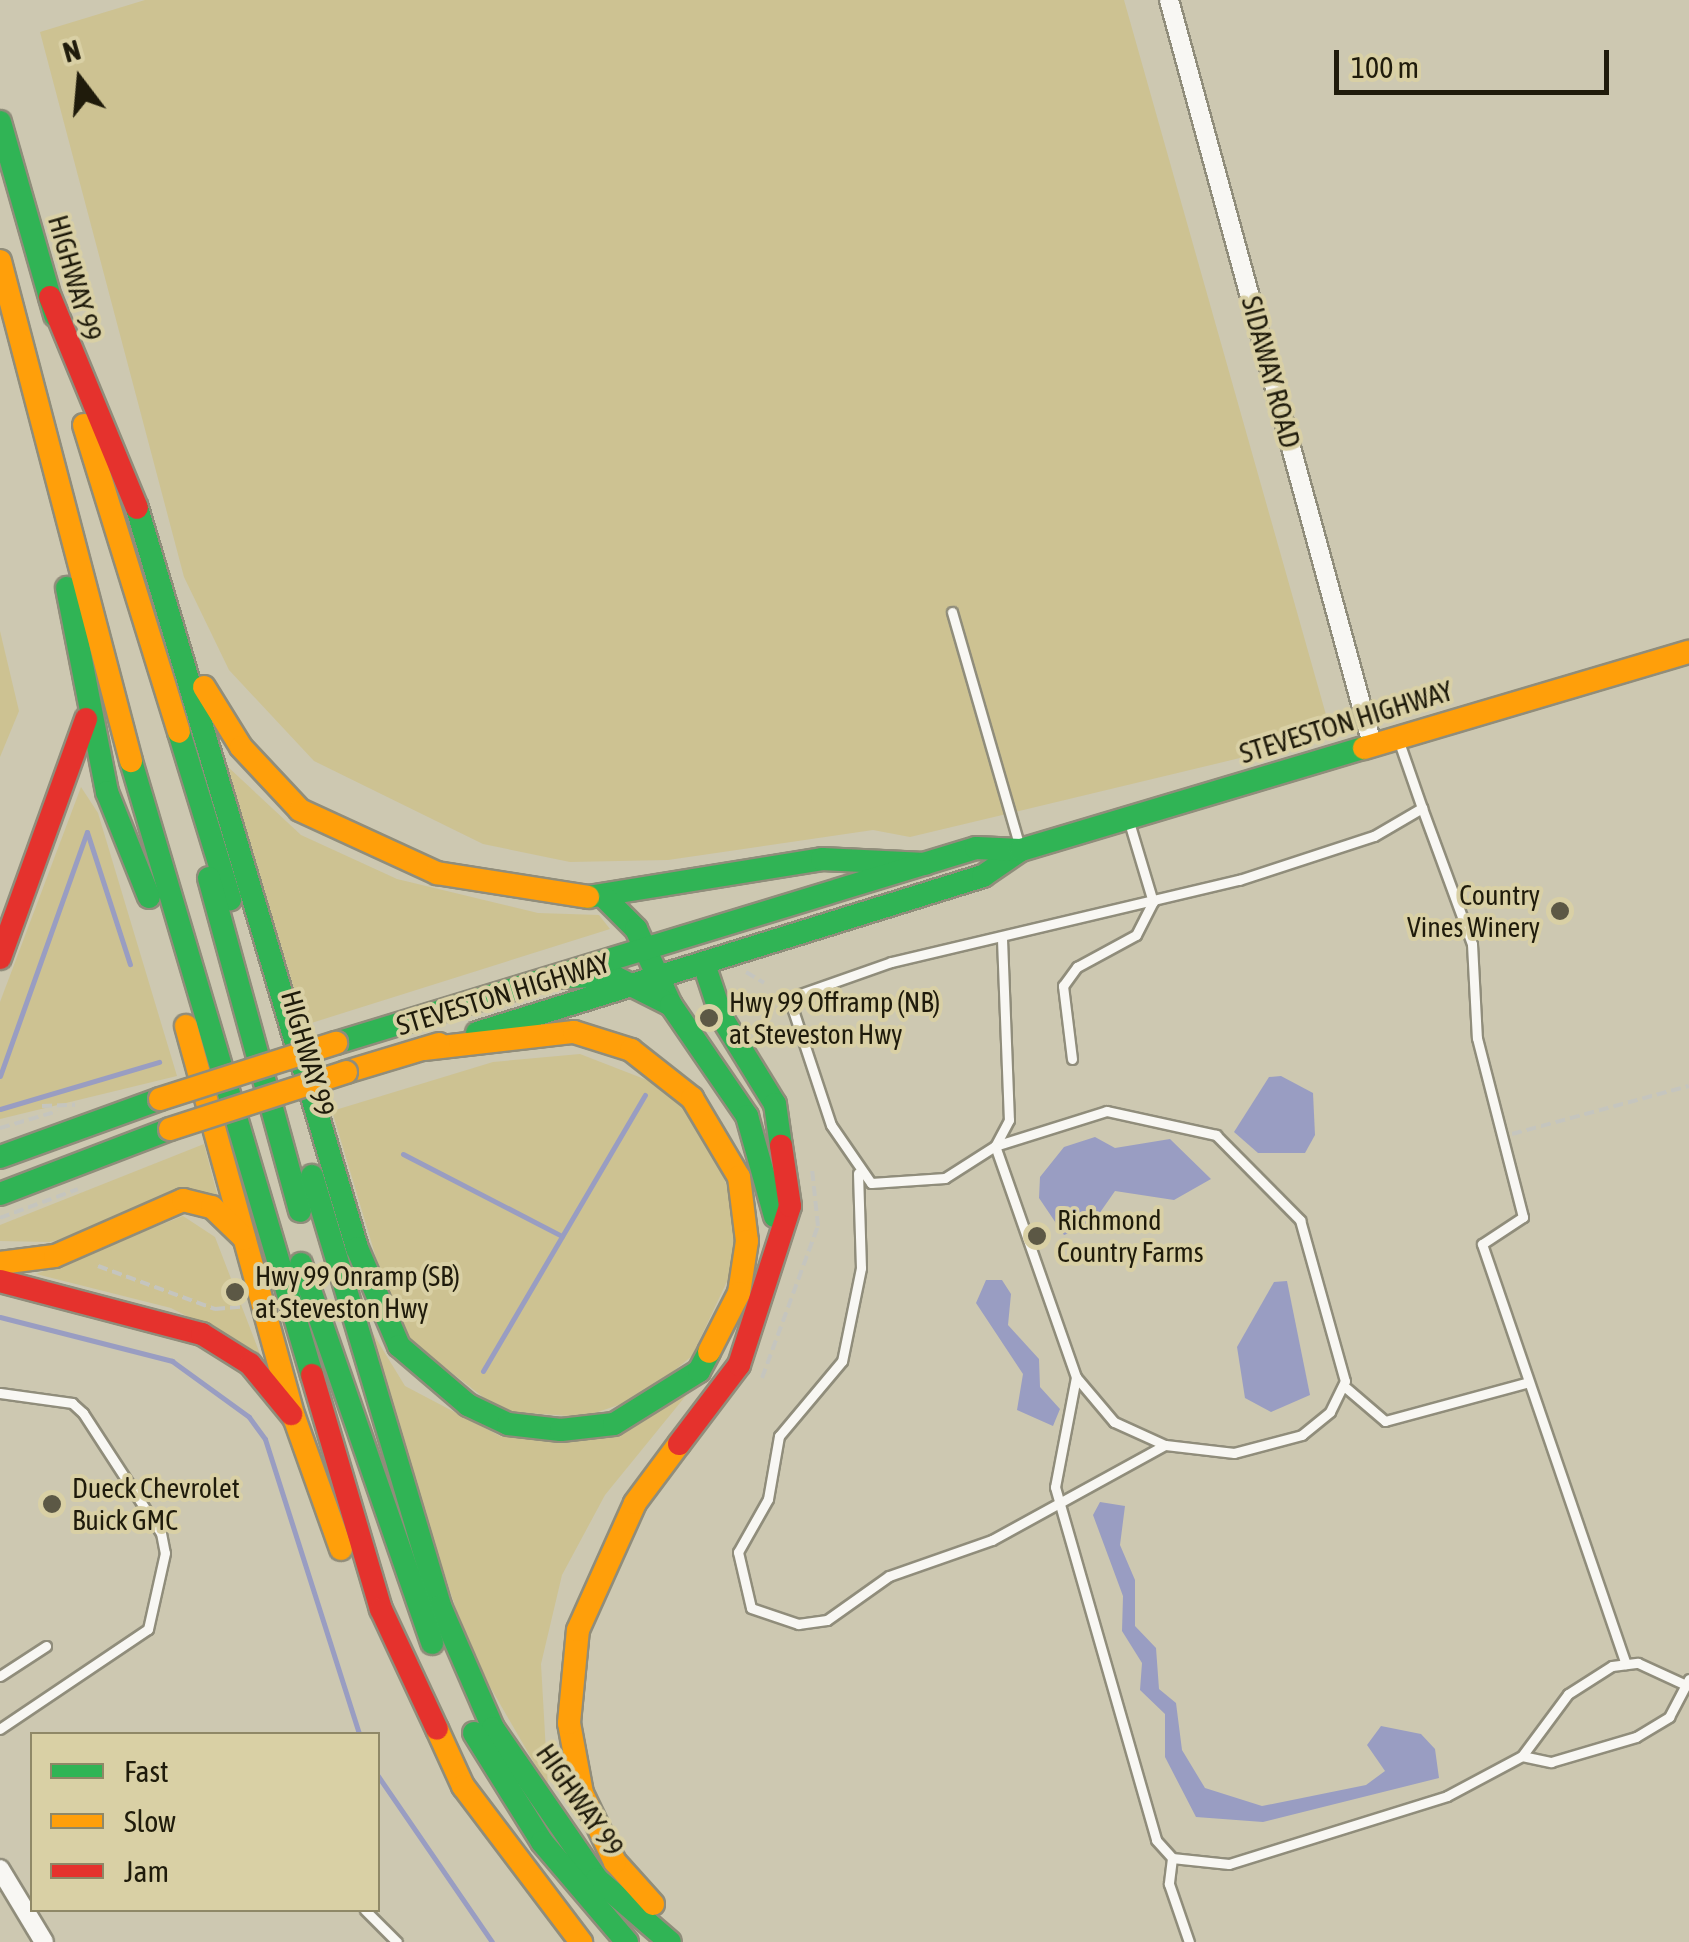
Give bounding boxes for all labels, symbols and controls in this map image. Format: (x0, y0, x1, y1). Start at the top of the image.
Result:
north arrow (30, 30, 130, 130)
scale bar (1339, 30, 1614, 92)
text: N (59, 34, 84, 69)
text: 100 m (1351, 50, 1419, 84)
street label: HIGHWAY 99 (41, 211, 109, 345)
street label: SIDAWAY ROAD (1235, 293, 1307, 451)
street label: STEVESTON HIGHWAY (1235, 674, 1457, 770)
place label: Country Vines Winery (1407, 878, 1540, 944)
marker: Country Vines Winery (1549, 900, 1571, 922)
street label: STEVESTON HIGHWAY (392, 946, 614, 1042)
place label: Hwy 99 Offramp (NB) at Steveston Hwy (729, 985, 940, 1051)
street label: HIGHWAY 99 (274, 986, 342, 1120)
marker: Hwy 99 Offramp (NB) at Steveston Hwy (698, 1007, 720, 1029)
place label: Richmond Country Farms (1057, 1203, 1204, 1269)
marker: Richmond Country Farms (1026, 1225, 1048, 1247)
place label: Hwy 99 Onramp (SB) at Steveston Hwy (255, 1259, 460, 1325)
marker: Hwy 99 Onramp (SB) at Steveston Hwy (224, 1281, 246, 1303)
place label: Dueck Chevrolet Buick GMC (72, 1471, 240, 1537)
marker: Dueck Chevrolet Buick GMC (41, 1493, 63, 1515)
legend (30, 1732, 380, 1912)
street label: HIGHWAY 99 (529, 1737, 631, 1863)
text: Fast (124, 1754, 169, 1788)
text: Slow (124, 1804, 176, 1838)
text: Jam (124, 1854, 169, 1888)

